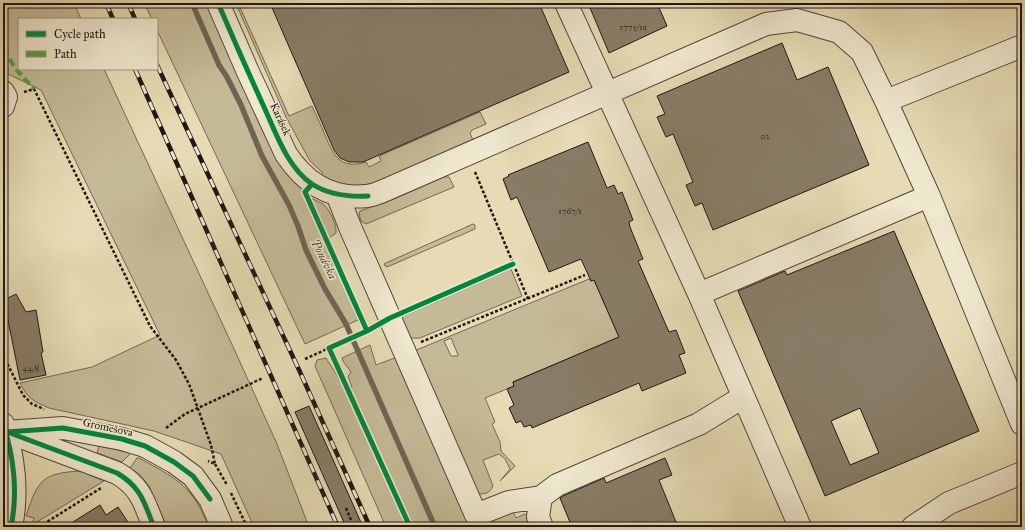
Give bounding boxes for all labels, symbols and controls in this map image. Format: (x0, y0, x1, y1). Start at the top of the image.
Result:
legend (18, 18, 158, 70)
house number: 1775/1a (619, 21, 647, 32)
text: Cycle path (54, 27, 106, 41)
text: Path (54, 47, 77, 61)
street label: Karásek (267, 101, 294, 139)
house number: 02 (760, 130, 770, 141)
house number: 1767/1 (558, 205, 582, 216)
water label: Ponávka (308, 237, 340, 282)
house number: 44/8 (22, 362, 40, 373)
street label: Gromešova (82, 416, 135, 439)

